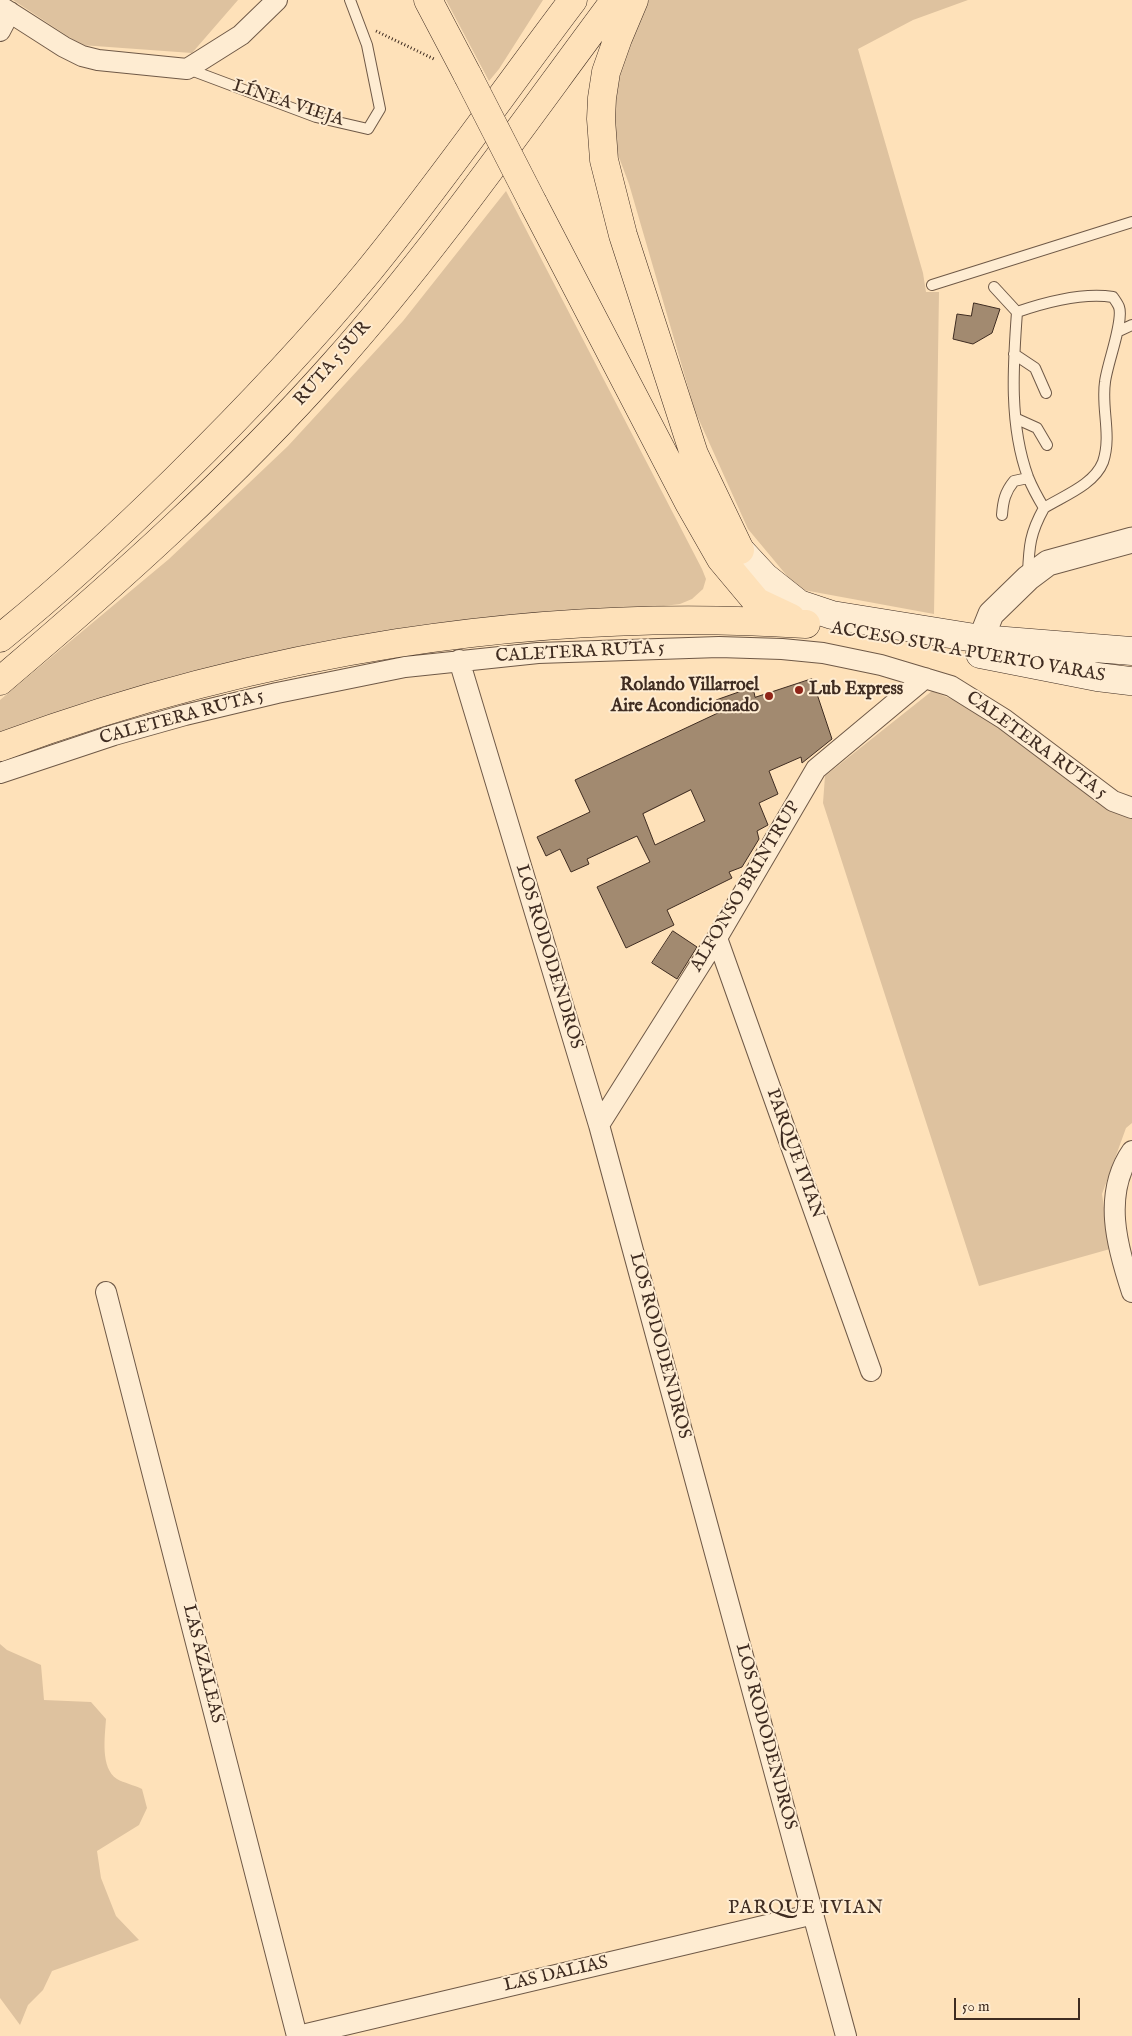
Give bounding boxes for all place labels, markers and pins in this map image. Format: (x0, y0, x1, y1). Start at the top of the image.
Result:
place label: Rolando Villarroel Aire Acondicionado (611, 675, 759, 718)
place label: Lub Express (809, 679, 903, 701)
marker: Lub Express (793, 684, 805, 696)
marker: Rolando Villarroel Aire Acondicionado (763, 690, 775, 702)

